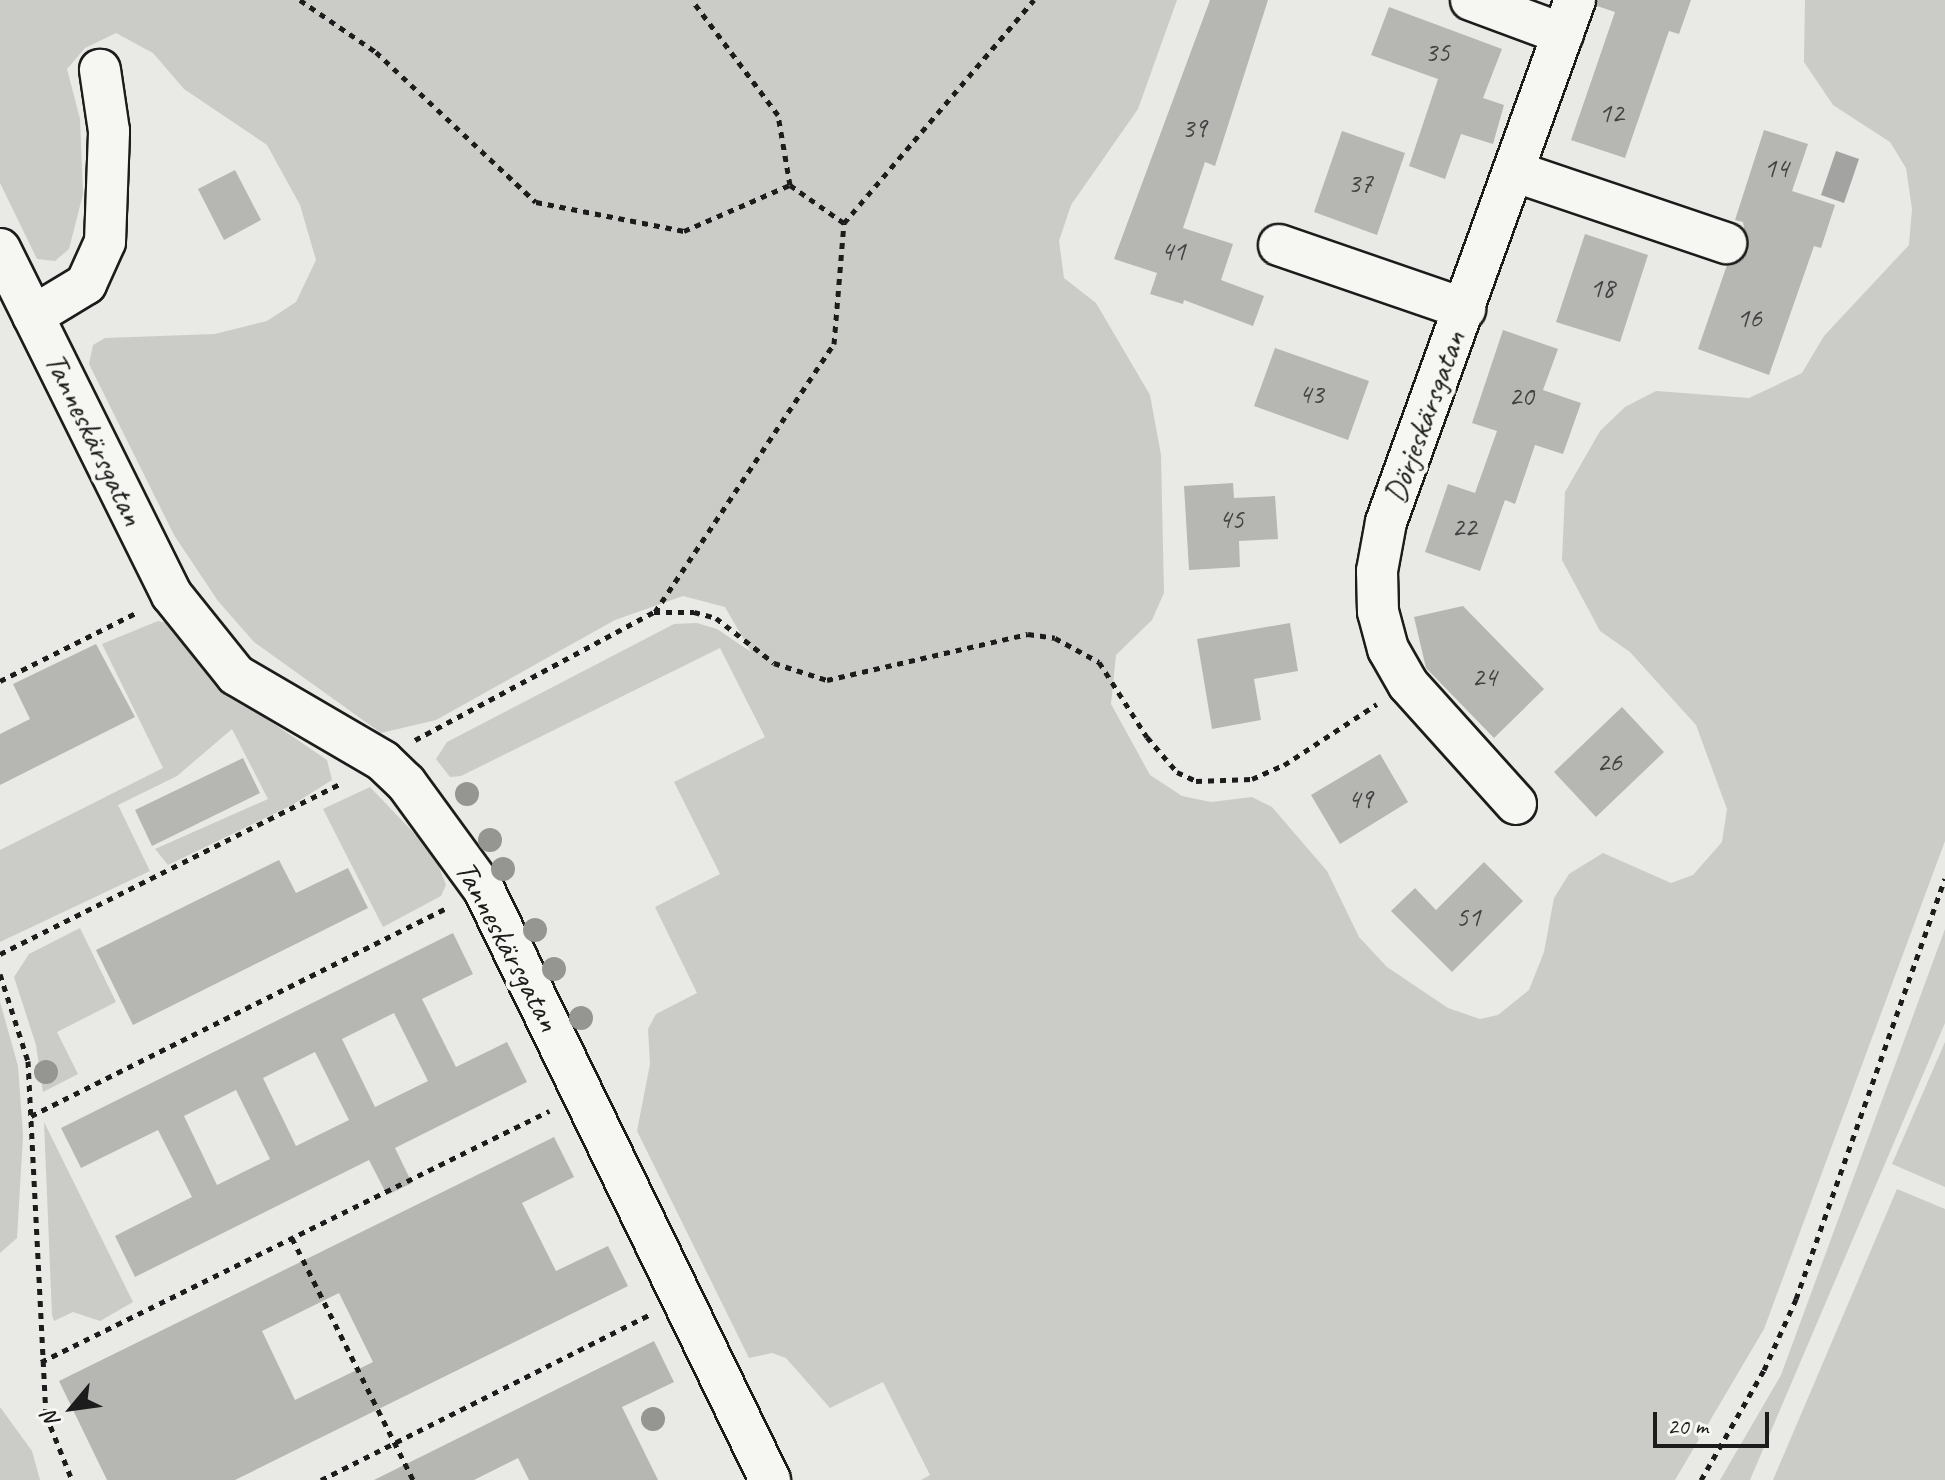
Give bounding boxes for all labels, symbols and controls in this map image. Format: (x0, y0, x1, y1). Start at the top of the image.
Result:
house number: 35 (1424, 35, 1450, 69)
house number: 12 (1598, 96, 1624, 130)
house number: 39 (1181, 111, 1207, 145)
house number: 14 (1763, 151, 1789, 185)
house number: 37 (1347, 166, 1373, 200)
house number: 41 (1160, 234, 1186, 268)
house number: 18 (1589, 271, 1615, 305)
house number: 16 (1736, 301, 1762, 335)
street label: Dörjeskärsgatan (1376, 326, 1474, 508)
street label: Tanneskärsgatan (36, 346, 152, 532)
house number: 43 (1298, 377, 1324, 411)
house number: 20 (1508, 379, 1534, 413)
house number: 45 (1218, 502, 1244, 536)
house number: 22 (1451, 510, 1477, 544)
house number: 24 (1471, 660, 1497, 694)
house number: 26 (1596, 745, 1622, 779)
house number: 49 (1347, 782, 1373, 816)
street label: Tanneskärsgatan (446, 854, 568, 1038)
house number: 51 (1455, 900, 1481, 934)
north arrow (32, 1368, 112, 1448)
scale bar (1657, 1396, 1773, 1446)
text: N (35, 1407, 67, 1432)
text: 20 m (1667, 1411, 1708, 1441)

